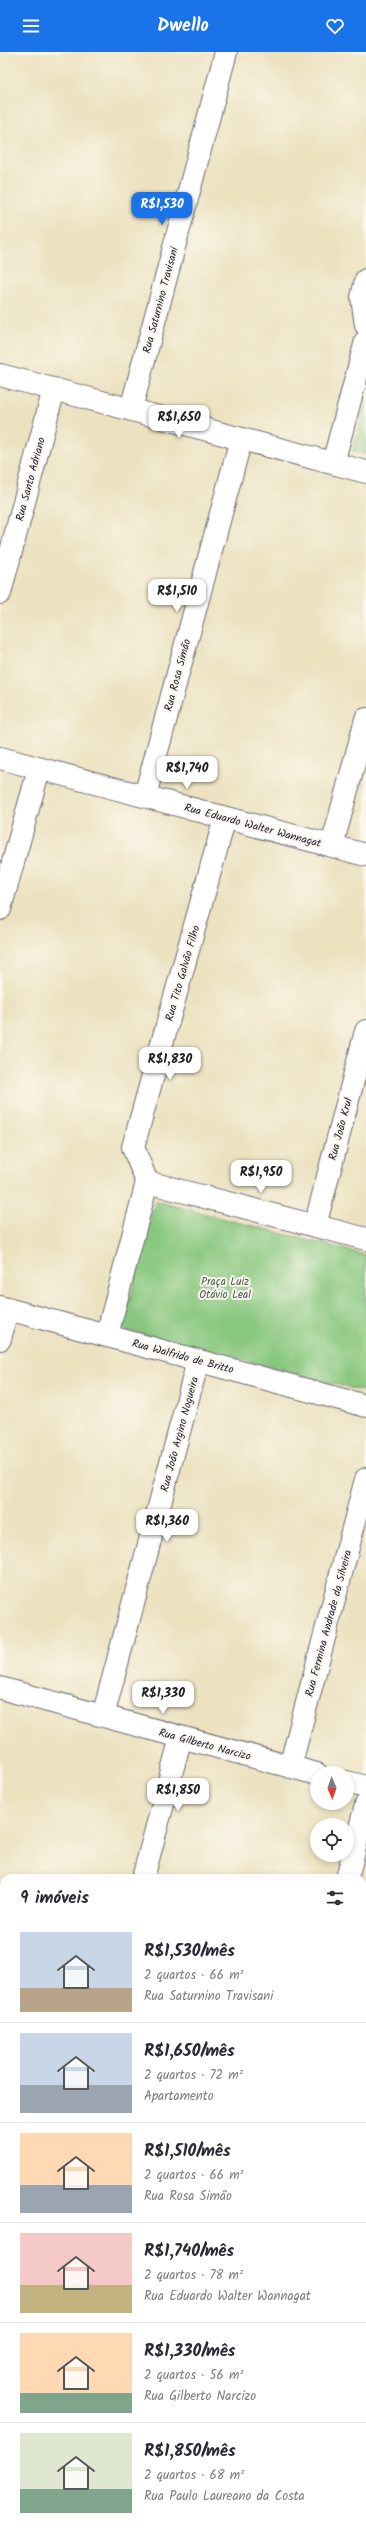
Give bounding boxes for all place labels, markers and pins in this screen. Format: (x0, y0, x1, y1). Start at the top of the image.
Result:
pin: R$1,530 (125, 192, 199, 226)
pin: R$1,650 (142, 405, 216, 439)
pin: R$1,510 (140, 579, 214, 613)
pin: R$1,740 (150, 756, 224, 790)
pin: R$1,830 (133, 1047, 207, 1081)
pin: R$1,950 (224, 1160, 298, 1194)
pin: R$1,360 (130, 1509, 204, 1543)
pin: R$1,330 (126, 1681, 200, 1715)
pin: R$1,850 (141, 1778, 215, 1812)

